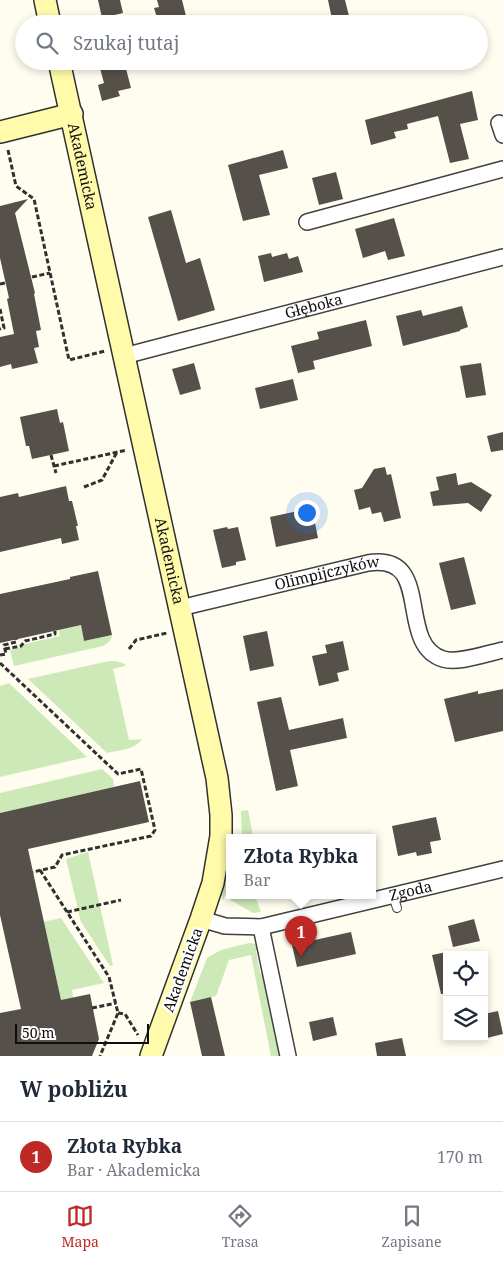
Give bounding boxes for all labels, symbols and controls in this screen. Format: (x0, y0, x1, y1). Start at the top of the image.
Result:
search box (15, 15, 488, 70)
icon: search (33, 29, 61, 57)
text: Szukaj tutaj (73, 30, 179, 56)
street label: Akademicka (64, 121, 103, 212)
street label: Głęboka (282, 288, 344, 323)
your location (294, 500, 320, 526)
street label: Akademicka (151, 515, 189, 606)
street label: Olimpijczyków (272, 551, 380, 594)
popup (226, 834, 376, 899)
text: Złota Rybka (243, 843, 359, 869)
text: Bar (243, 869, 270, 891)
street label: Zgoda (387, 875, 434, 905)
pin: 1 (285, 916, 317, 957)
street label: Akademicka (158, 925, 207, 1015)
map controls (443, 951, 488, 1041)
button: locate (443, 951, 488, 996)
button: layers (443, 996, 488, 1041)
scale bar (15, 1021, 149, 1044)
text: 50 m (22, 1023, 55, 1042)
text: W pobliżu (20, 1075, 128, 1103)
text: Złota Rybka (67, 1133, 182, 1159)
text: 1 (31, 1146, 41, 1168)
text: 170 m (437, 1146, 483, 1168)
text: Bar · Akademicka (67, 1159, 201, 1181)
tab: Mapa (61, 1202, 99, 1251)
tab: Trasa (222, 1202, 259, 1251)
tab: Zapisane (382, 1202, 442, 1251)

